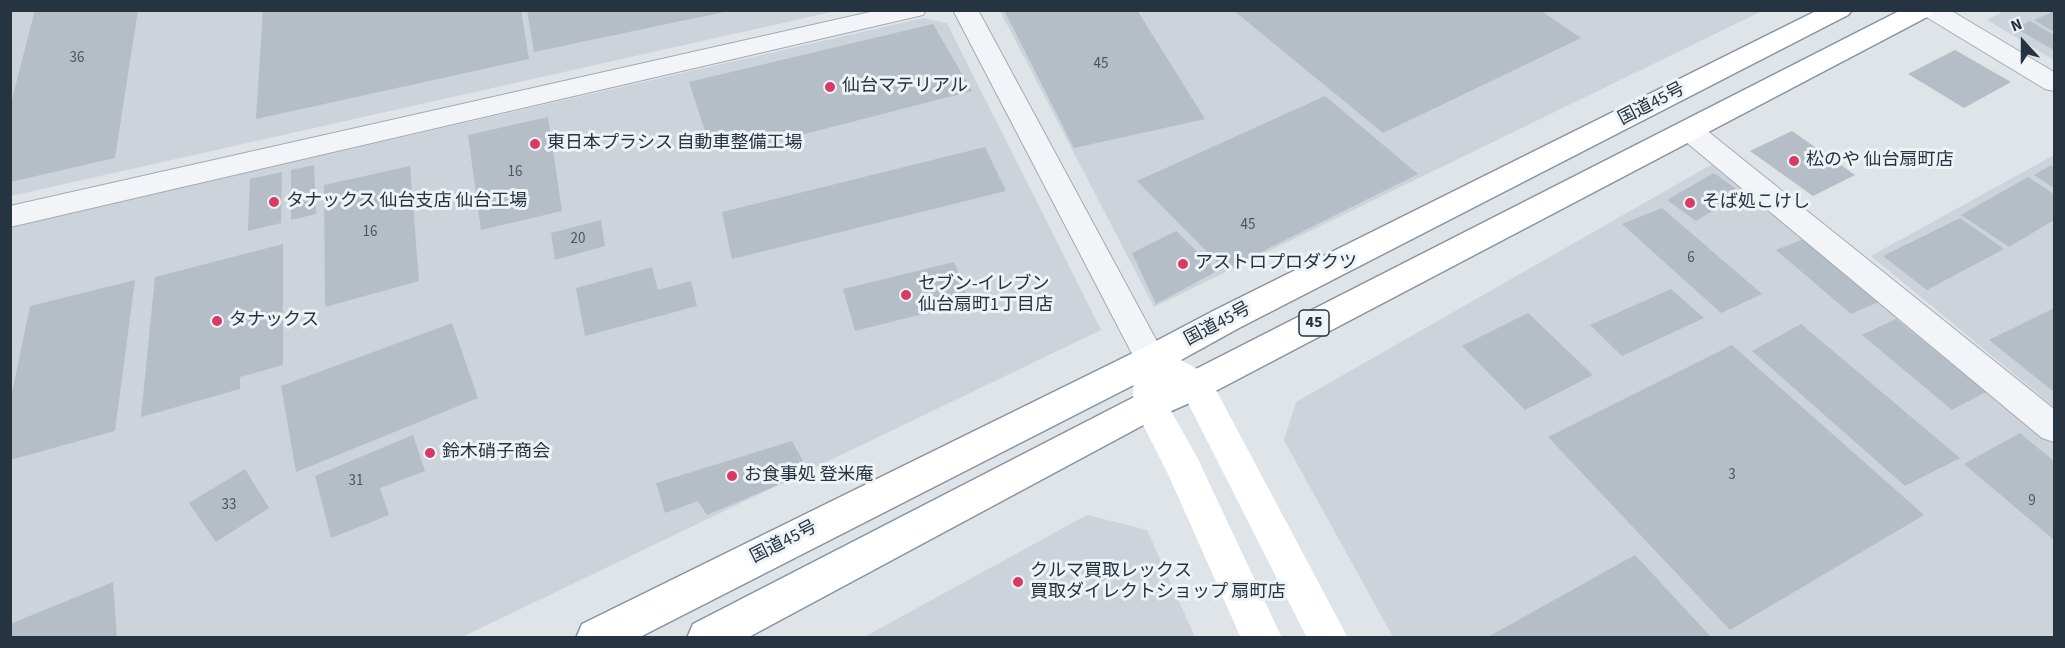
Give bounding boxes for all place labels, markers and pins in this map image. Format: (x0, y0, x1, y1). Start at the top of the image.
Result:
place label: 仙台マテリアル (842, 76, 968, 98)
marker: 仙台マテリアル (823, 80, 837, 94)
place label: 東日本プラシス 自動車整備工場 (547, 133, 803, 155)
marker: 東日本プラシス 自動車整備工場 (528, 137, 542, 151)
place label: 松のや 仙台扇町店 (1806, 150, 1954, 172)
marker: 松のや 仙台扇町店 (1787, 154, 1801, 168)
place label: タナックス 仙台支店 仙台工場 (286, 191, 527, 213)
place label: そば処こけし (1702, 192, 1810, 214)
marker: タナックス 仙台支店 仙台工場 (267, 195, 281, 209)
marker: そば処こけし (1683, 196, 1697, 210)
place label: アストロプロダクツ (1195, 253, 1357, 275)
marker: アストロプロダクツ (1176, 257, 1190, 271)
place label: セブン-イレブン 仙台扇町1丁目店 (918, 274, 1053, 316)
marker: セブン-イレブン 仙台扇町1丁目店 (899, 288, 913, 302)
place label: タナックス (229, 310, 319, 332)
marker: タナックス (210, 314, 224, 328)
place label: 鈴木硝子商会 (442, 442, 550, 464)
marker: 鈴木硝子商会 (423, 446, 437, 460)
place label: お食事処 登米庵 (744, 465, 874, 487)
marker: お食事処 登米庵 (725, 469, 739, 483)
place label: クルマ買取レックス 買取ダイレクトショップ 扇町店 (1030, 561, 1286, 604)
marker: クルマ買取レックス 買取ダイレクトショップ 扇町店 (1011, 575, 1025, 589)

